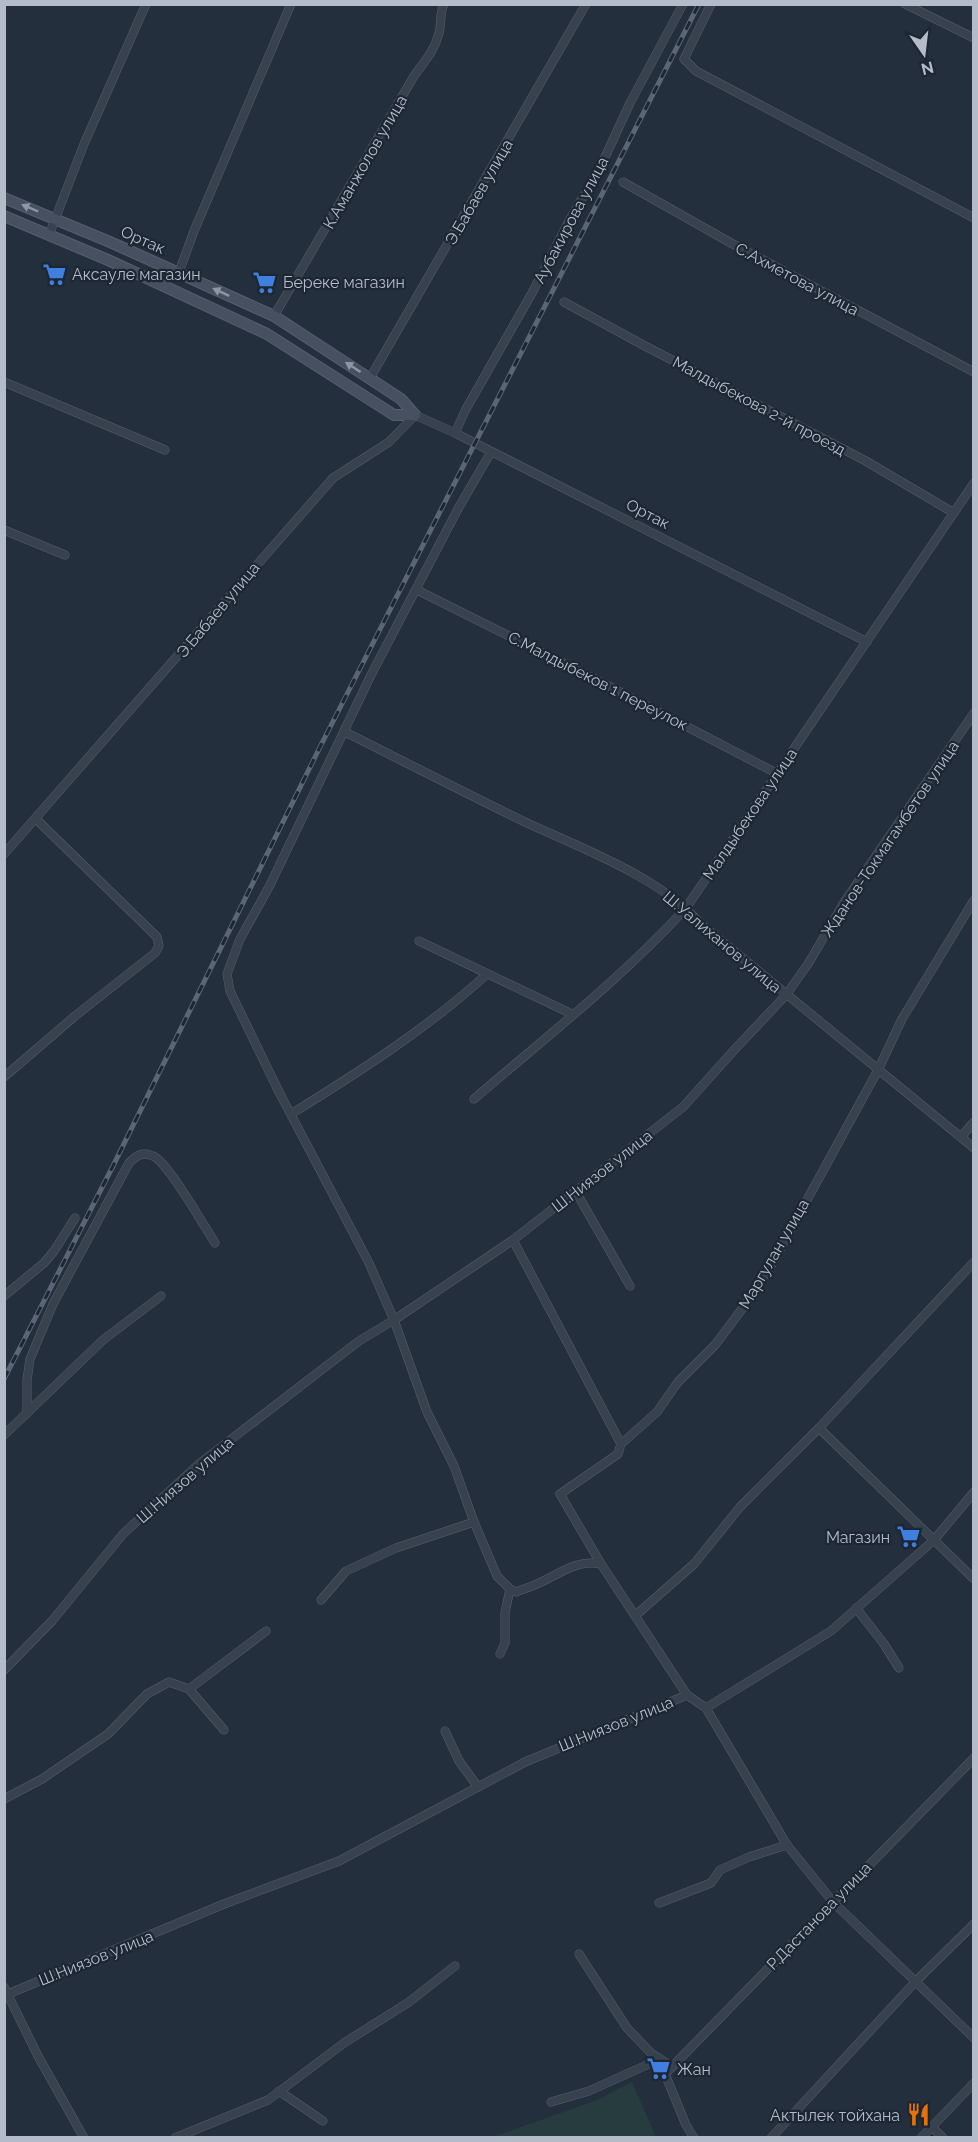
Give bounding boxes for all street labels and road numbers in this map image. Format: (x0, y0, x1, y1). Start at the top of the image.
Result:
street label: К.Аманжолов улица (319, 92, 411, 232)
street label: Э.Бабаев улица (441, 136, 517, 248)
street label: Аубакирова улица (530, 153, 612, 287)
street label: Ортак (118, 222, 168, 258)
street label: С.Ахметова улица (732, 238, 862, 320)
street label: Малдыбекова 2-й проезд (669, 352, 849, 460)
street label: Ортак (623, 495, 673, 533)
street label: Э.Бабаев улица (173, 558, 263, 662)
street label: С.Малдыбеков 1 переулок (505, 627, 691, 735)
street label: Жданов-Токмагамбетов улица (817, 737, 963, 941)
street label: Малдыбекова улица (699, 745, 801, 883)
street label: Ш.Уалиханов улица (659, 887, 785, 997)
street label: Ш.Ниязов улица (548, 1126, 656, 1216)
street label: Маргулан улица (735, 1196, 813, 1312)
street label: Ш.Ниязов улица (133, 1433, 237, 1527)
street label: Ш.Ниязов улица (556, 1692, 676, 1756)
street label: Р.Дастанова улица (763, 1858, 875, 1974)
street label: Ш.Ниязов улица (36, 1926, 156, 1990)

